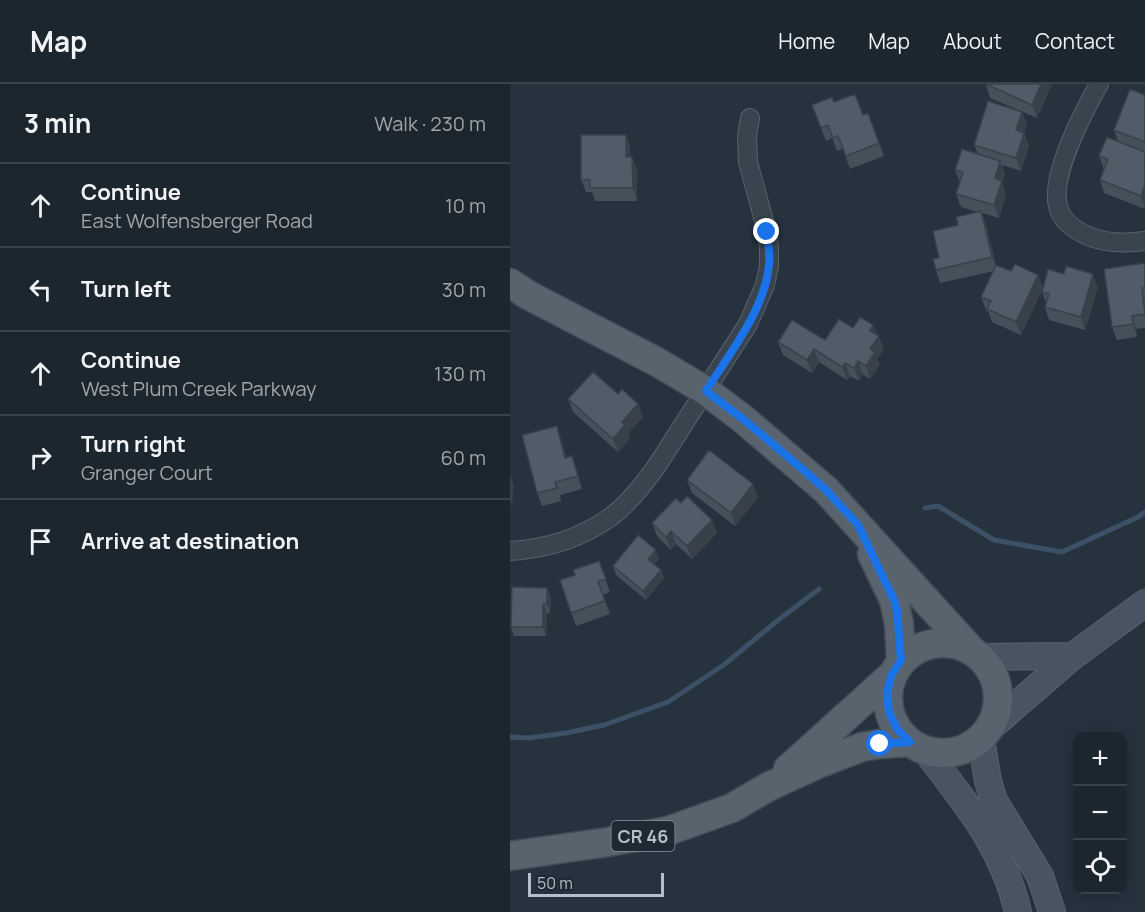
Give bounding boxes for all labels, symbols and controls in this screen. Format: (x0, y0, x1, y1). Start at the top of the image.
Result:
text: Map (30, 22, 87, 60)
text: Home (778, 27, 835, 55)
text: Map (868, 27, 910, 55)
text: About (943, 27, 1002, 55)
text: Contact (1035, 27, 1115, 55)
text: 3 min (24, 105, 91, 141)
text: Walk · 230 m (374, 110, 486, 137)
text: Continue (81, 177, 181, 207)
icon: ahead (24, 189, 57, 222)
text: 10 m (445, 192, 486, 219)
text: East Wolfensberger Road (81, 207, 313, 234)
route end (753, 218, 779, 244)
icon: left (24, 273, 57, 306)
text: Turn left (81, 274, 171, 304)
text: 30 m (442, 276, 486, 303)
text: Continue (81, 345, 181, 375)
icon: ahead (24, 357, 57, 390)
text: 130 m (434, 360, 486, 387)
text: West Plum Creek Parkway (81, 375, 317, 402)
text: Turn right (81, 429, 186, 459)
icon: right (24, 441, 57, 474)
text: 60 m (440, 444, 486, 471)
text: Granger Court (81, 459, 213, 486)
icon: arrive (24, 525, 57, 558)
text: Arrive at destination (81, 526, 299, 556)
route start (866, 730, 892, 756)
map controls (1073, 732, 1127, 894)
button: + (1073, 732, 1127, 786)
button: − (1073, 786, 1127, 840)
road number: CR 46 (612, 821, 674, 851)
button: locate (1073, 840, 1127, 894)
scale bar (528, 870, 664, 898)
text: 50 m (537, 872, 573, 894)

